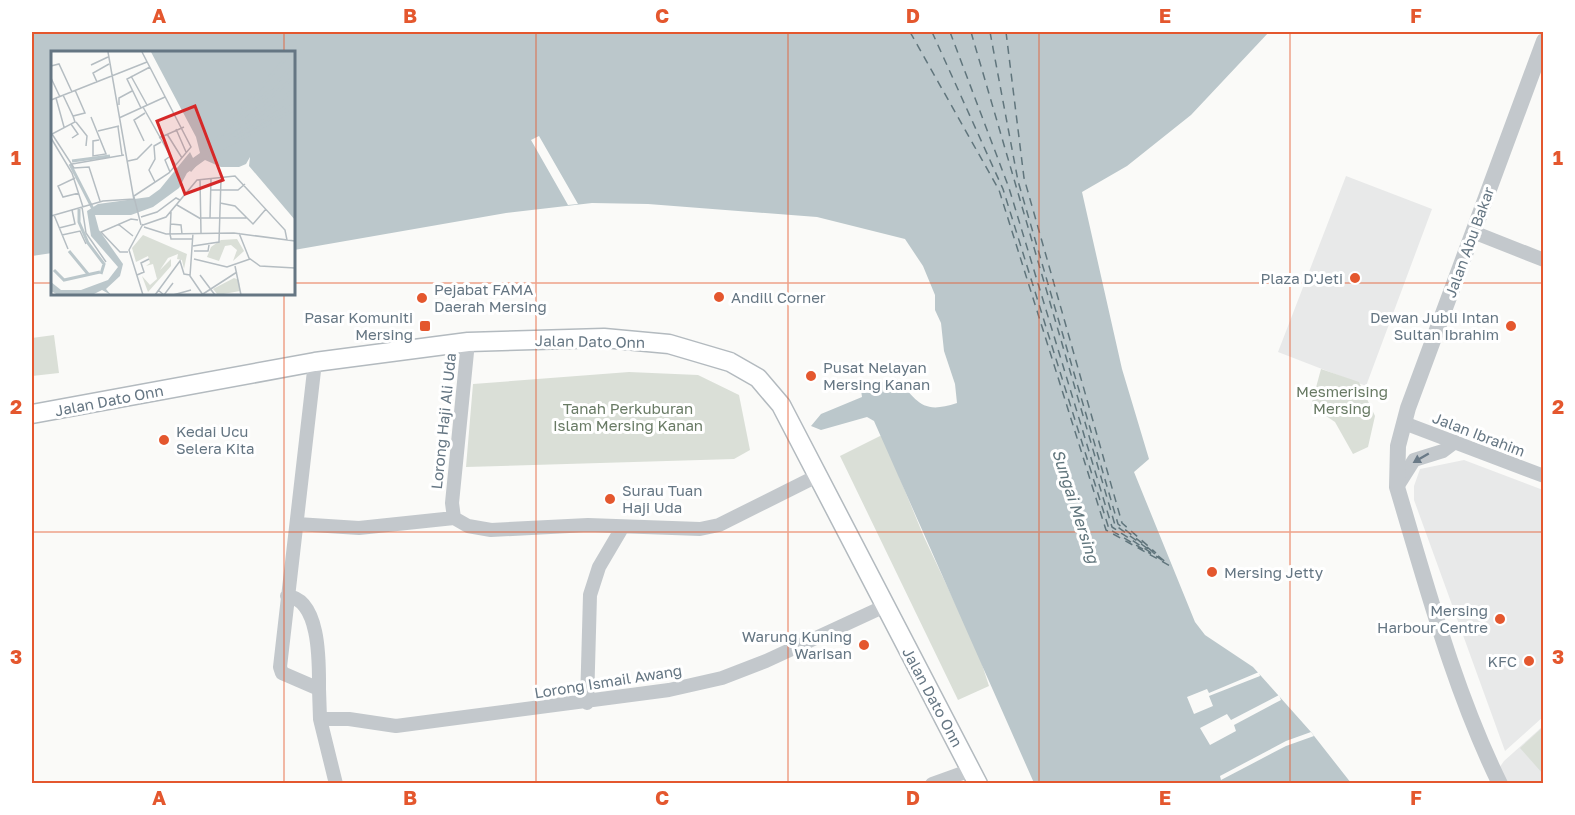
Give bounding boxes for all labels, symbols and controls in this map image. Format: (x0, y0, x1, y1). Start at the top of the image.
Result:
text: A (152, 3, 166, 27)
text: B (403, 3, 417, 27)
text: C (655, 3, 669, 27)
text: D (906, 3, 920, 27)
text: E (1159, 3, 1171, 27)
text: F (1410, 3, 1422, 27)
inset map (51, 51, 296, 296)
text: 1 (11, 145, 21, 169)
text: 1 (1553, 145, 1563, 169)
street label: Jalan Abu Bakar (1441, 184, 1497, 300)
place label: Plaza D'Jeti (1260, 269, 1343, 287)
marker: Plaza D'Jeti (1348, 271, 1362, 285)
place label: Pejabat FAMA Daerah Mersing (434, 280, 547, 315)
place label: Andill Corner (731, 288, 826, 306)
marker: Andill Corner (712, 290, 726, 304)
marker: Pejabat FAMA Daerah Mersing (415, 291, 429, 305)
place label: Pasar Komuniti Mersing (304, 308, 413, 343)
place label: Dewan Jubli Intan Sultan Ibrahim (1370, 308, 1499, 343)
marker: Pasar Komuniti Mersing (418, 319, 432, 333)
marker: Dewan Jubli Intan Sultan Ibrahim (1504, 319, 1518, 333)
street label: Jalan Dato Onn (535, 331, 645, 351)
street label: Lorong Haji Ali Uda (427, 352, 459, 490)
place label: Pusat Nelayan Mersing Kanan (823, 358, 930, 393)
marker: Pusat Nelayan Mersing Kanan (804, 369, 818, 383)
street label: Jalan Dato Onn (53, 381, 165, 419)
park label: Mesmerising Mersing (1296, 382, 1388, 417)
text: 2 (10, 394, 22, 418)
text: 2 (1552, 394, 1564, 418)
park label: Tanah Perkuburan Islam Mersing Kanan (553, 399, 703, 434)
street label: Jalan Ibrahim (1430, 408, 1528, 460)
place label: Kedai Ucu Selera Kita (176, 422, 254, 457)
marker: Kedai Ucu Selera Kita (157, 433, 171, 447)
water label: Sungai Mersing (1048, 446, 1104, 567)
one-way arrow (1412, 453, 1429, 464)
place label: Surau Tuan Haji Uda (622, 481, 702, 516)
marker: Surau Tuan Haji Uda (603, 492, 617, 506)
place label: Mersing Jetty (1224, 563, 1324, 581)
marker: Mersing Jetty (1205, 565, 1219, 579)
place label: Mersing Harbour Centre (1377, 601, 1488, 636)
marker: Mersing Harbour Centre (1493, 612, 1507, 626)
place label: Warung Kuning Warisan (742, 627, 852, 662)
marker: Warung Kuning Warisan (857, 638, 871, 652)
text: 3 (10, 644, 22, 668)
street label: Jalan Dato Onn (899, 644, 967, 750)
text: 3 (1552, 644, 1564, 668)
place label: KFC (1488, 652, 1517, 670)
marker: KFC (1522, 654, 1536, 668)
street label: Lorong Ismail Awang (533, 660, 683, 702)
text: A (152, 785, 166, 809)
text: B (403, 785, 417, 809)
text: C (655, 785, 669, 809)
text: D (906, 785, 920, 809)
text: E (1159, 785, 1171, 809)
text: F (1410, 785, 1422, 809)

